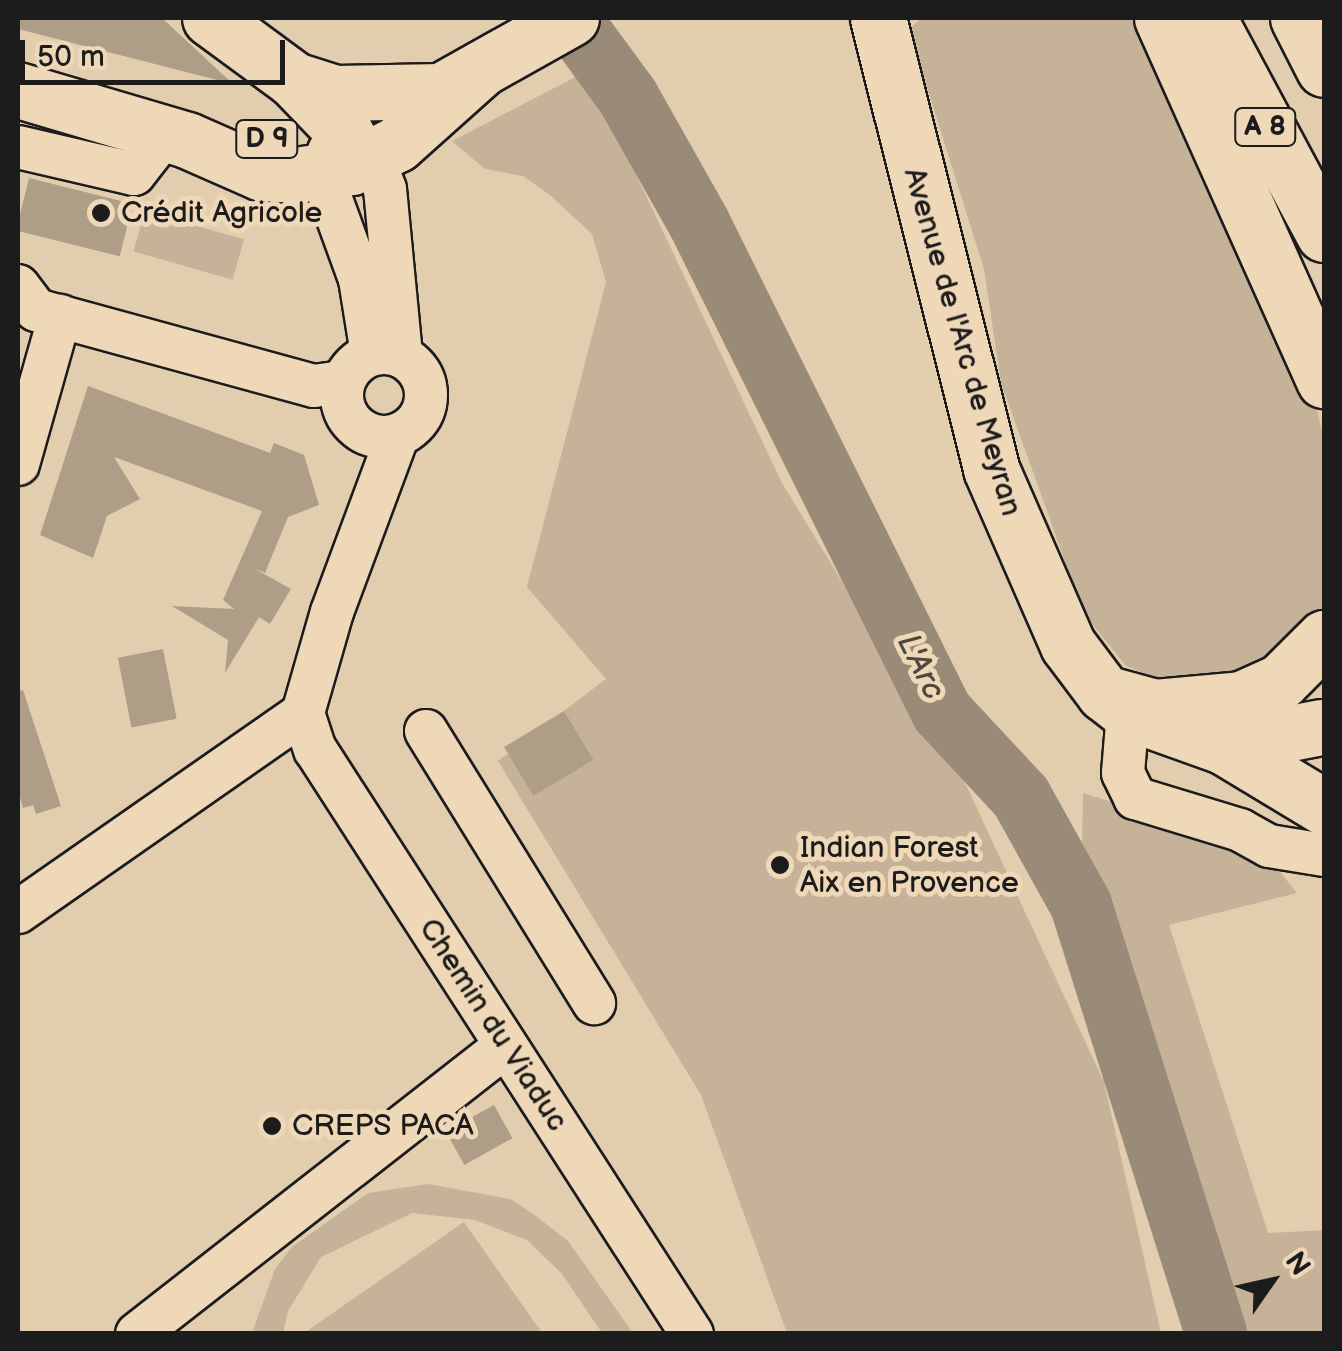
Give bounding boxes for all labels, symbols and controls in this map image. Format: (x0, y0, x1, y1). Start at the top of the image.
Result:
scale bar (25, 20, 290, 82)
text: 50 m (37, 39, 105, 75)
road number: A 8 (1232, 104, 1298, 150)
road number: D 9 (234, 116, 300, 162)
street label: Avenue de l'Arc de Meyran (895, 164, 1029, 520)
place label: Crédit Agricole (121, 195, 322, 231)
marker: Crédit Agricole (90, 202, 112, 224)
water label: L'Arc (888, 628, 952, 706)
place label: Indian Forest Aix en Provence (800, 830, 1019, 900)
marker: Indian Forest Aix en Provence (769, 854, 791, 876)
street label: Chemin du Viaduc (411, 912, 575, 1138)
place label: CREPS PACA (292, 1108, 474, 1144)
marker: CREPS PACA (261, 1115, 283, 1137)
north arrow (1222, 1231, 1322, 1331)
text: N (1278, 1246, 1317, 1282)

